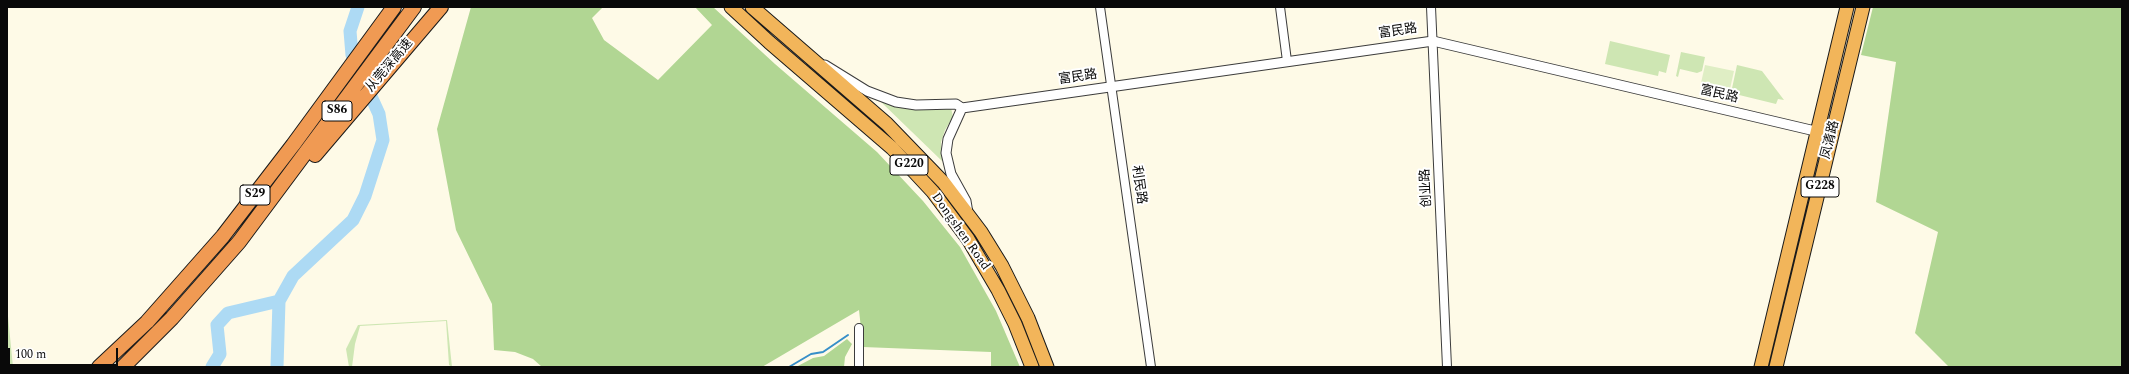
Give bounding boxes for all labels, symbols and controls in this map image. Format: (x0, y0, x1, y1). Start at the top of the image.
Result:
street label: 富民路 (1378, 22, 1418, 42)
street label: 从莞深高速 (363, 36, 417, 96)
street label: 富民路 (1058, 68, 1098, 88)
street label: 富民路 (1698, 83, 1740, 107)
road number: S86 (322, 101, 352, 121)
street label: 凤清路 (1819, 119, 1843, 161)
road number: G220 (890, 155, 928, 175)
street label: 利民路 (1128, 165, 1148, 205)
street label: 创业路 (1418, 168, 1436, 208)
road number: G228 (1801, 177, 1839, 197)
road number: S29 (240, 185, 270, 205)
street label: Dongshen Road (927, 190, 993, 274)
scale bar (10, 340, 120, 366)
text: 100 m (15, 345, 46, 364)

